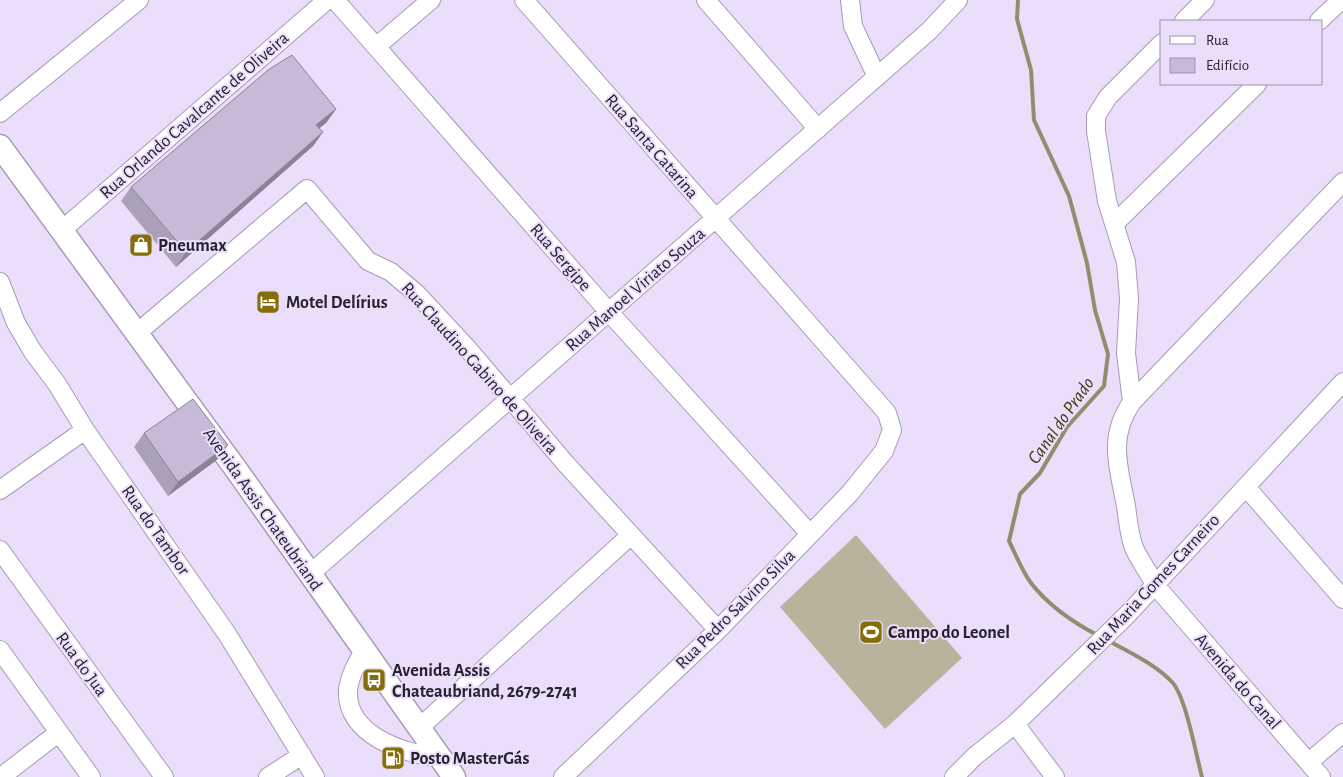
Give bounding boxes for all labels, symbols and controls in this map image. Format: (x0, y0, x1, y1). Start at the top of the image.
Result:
legend (1160, 20, 1323, 85)
street label: Rua Orlando Cavalcante de Oliveira (97, 29, 292, 202)
text: Rua (1206, 33, 1229, 48)
text: Edifício (1206, 58, 1249, 73)
street label: Rua Santa Catarina (601, 91, 701, 202)
street label: Rua Sergipe (526, 220, 594, 295)
street label: Rua Manoel Viriato Souza (562, 224, 709, 355)
shop icon: Pneumax (128, 232, 154, 258)
place label: Pneumax (158, 237, 227, 255)
street label: Rua Claudino Gabino de Oliveira (397, 279, 561, 458)
hotel icon: Motel Delírius (255, 289, 281, 315)
place label: Motel Delírius (286, 294, 388, 312)
water label: Canal do Prado (1024, 374, 1098, 468)
street label: Avenida Assis Chateubriand (199, 425, 325, 594)
street label: Rua do Tambor (118, 482, 193, 579)
street label: Rua Maria Gomes Carneiro (1084, 511, 1224, 658)
street label: Rua Pedro Salvino Silva (672, 546, 799, 673)
sports icon: Campo do Leonel (858, 619, 884, 645)
place label: Campo do Leonel (888, 624, 1010, 642)
street label: Rua do Jua (52, 629, 110, 700)
street label: Avenida do Canal (1191, 630, 1284, 733)
place label: Avenida Assis Chateaubriand, 2679-2741 (392, 662, 578, 701)
bus stop icon: Avenida Assis Chateaubriand, 2679-2741 (361, 667, 387, 693)
fuel station icon: Posto MasterGás (380, 745, 406, 771)
place label: Posto MasterGás (410, 750, 529, 768)

